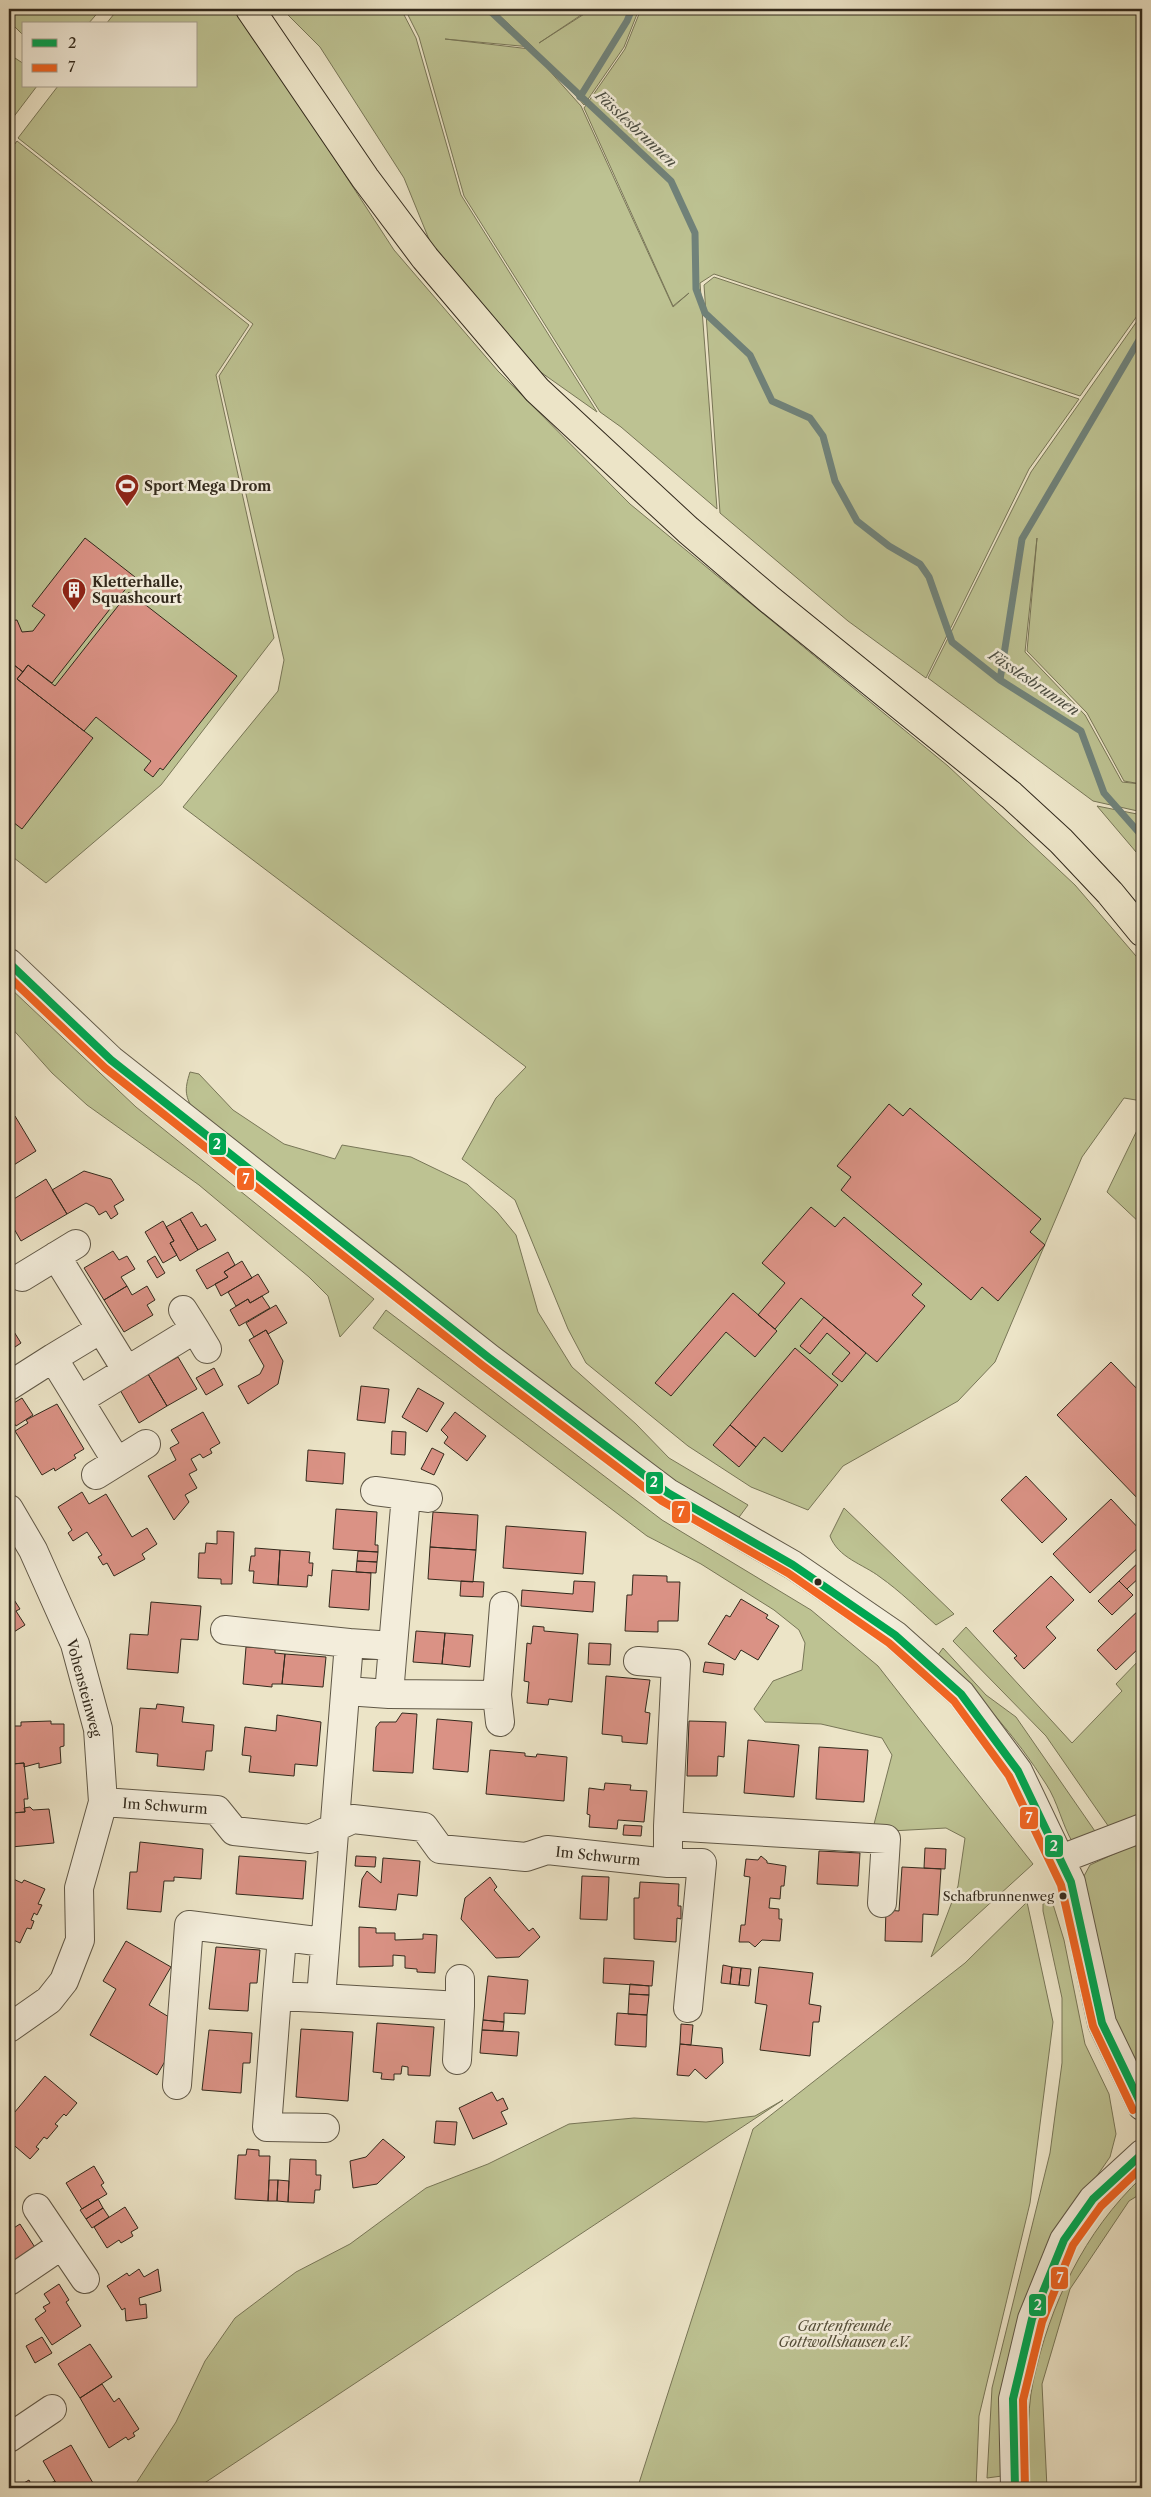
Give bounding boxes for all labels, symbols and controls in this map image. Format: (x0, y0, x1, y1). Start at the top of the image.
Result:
legend (22, 22, 198, 88)
text: 2 (68, 33, 77, 52)
text: 7 (68, 57, 76, 76)
water label: Fässlesbrunnen (591, 85, 681, 171)
sports icon: Sport Mega Drom (114, 473, 140, 507)
place label: Sport Mega Drom (144, 477, 271, 495)
place label: Kletterhalle, Squashcourt (92, 573, 183, 607)
building icon: Kletterhalle, Squashcourt (61, 577, 87, 611)
water label: Fässlesbrunnen (985, 645, 1083, 720)
line badge: 2 (208, 1132, 227, 1156)
text: 2 (213, 1135, 221, 1153)
line badge: 7 (236, 1167, 255, 1191)
text: 7 (242, 1170, 250, 1188)
line badge: 2 (645, 1471, 664, 1495)
text: 2 (650, 1473, 658, 1491)
line badge: 7 (671, 1500, 691, 1524)
text: 7 (677, 1503, 685, 1521)
unlabelled marker (813, 1577, 823, 1587)
street label: Vohensteinweg (62, 1636, 106, 1740)
street label: Im Schwurm (122, 1794, 208, 1818)
line badge: 7 (1019, 1806, 1039, 1830)
text: 7 (1025, 1809, 1033, 1827)
line badge: 2 (1044, 1834, 1064, 1858)
text: 2 (1050, 1837, 1058, 1855)
street label: Im Schwurm (555, 1843, 641, 1869)
place label: Schafbrunnenweg (943, 1888, 1054, 1904)
marker: Schafbrunnenweg (1058, 1891, 1068, 1901)
line badge: 7 (1050, 2266, 1069, 2290)
text: 7 (1056, 2269, 1064, 2287)
line badge: 2 (1028, 2293, 1047, 2317)
text: 2 (1034, 2296, 1042, 2314)
park label: Gartenfreunde Gottwollshausen e.V. (778, 2317, 912, 2351)

